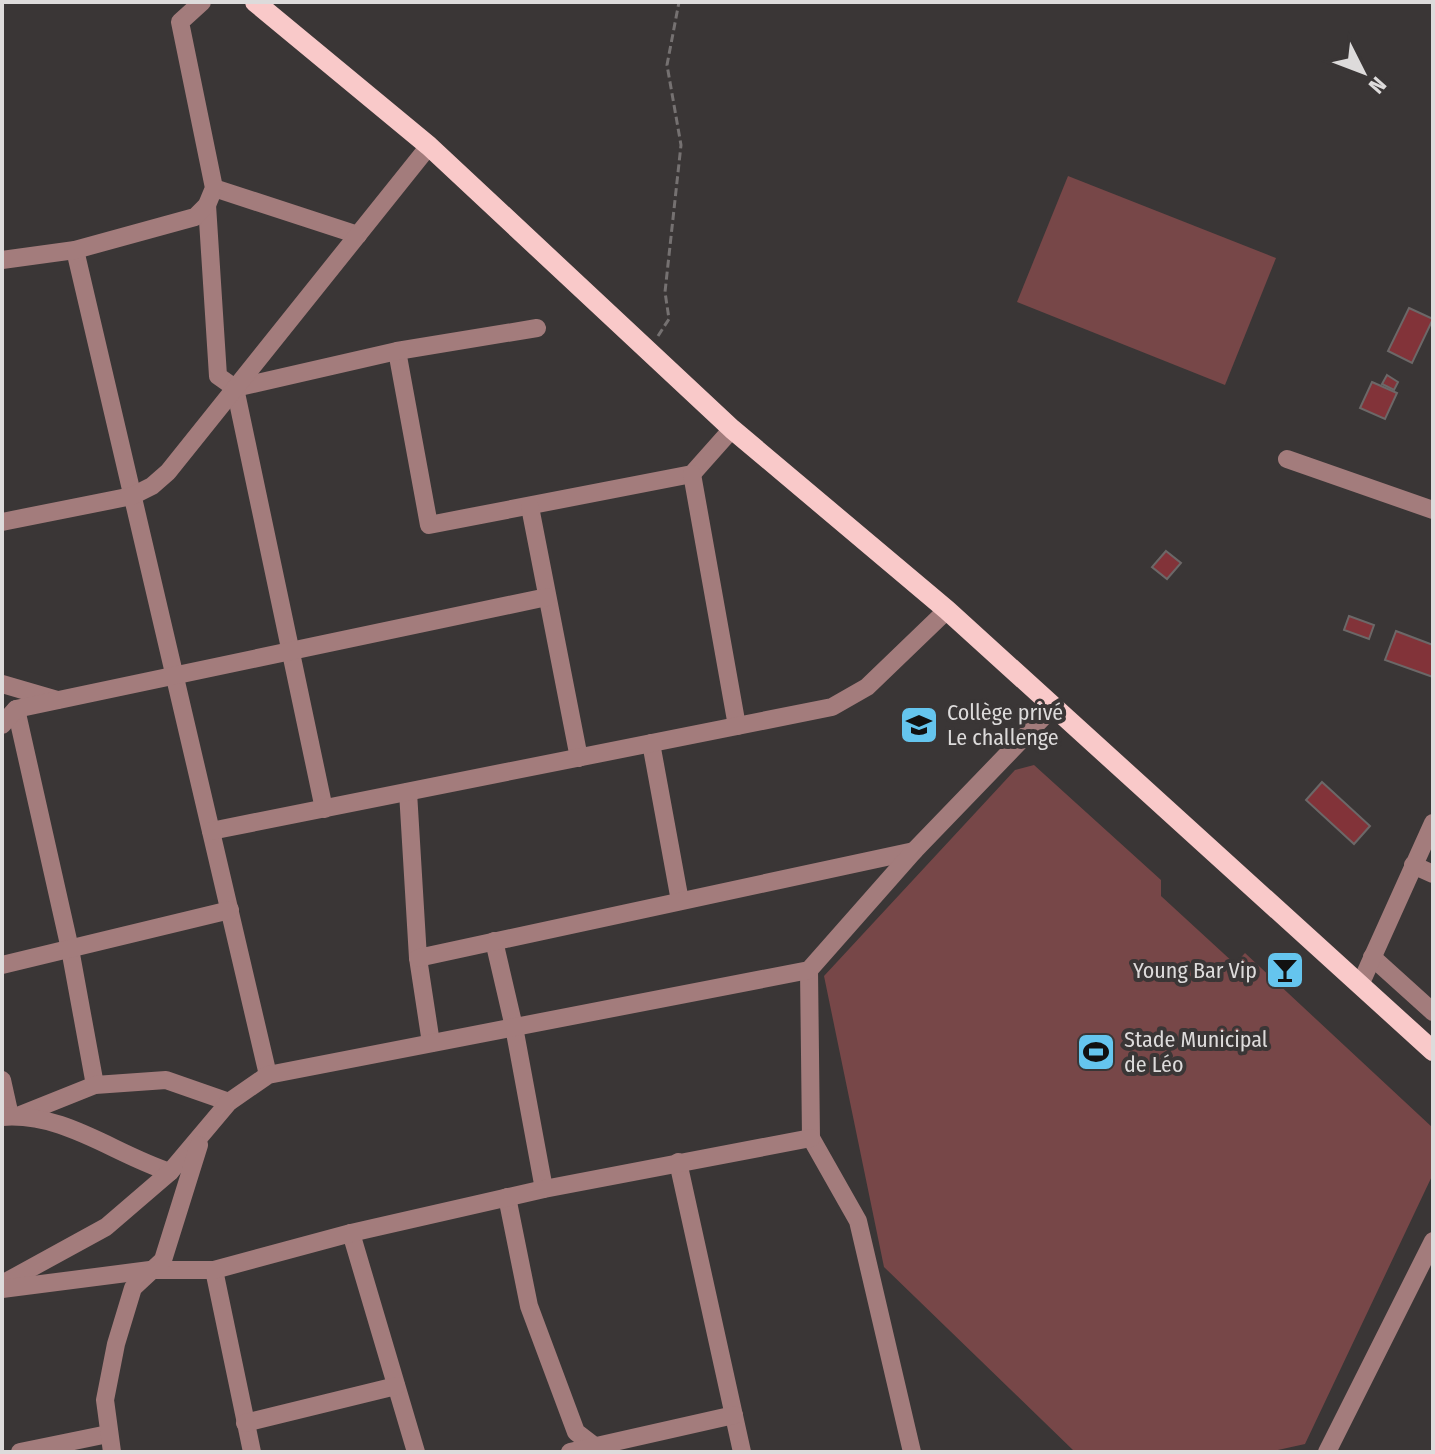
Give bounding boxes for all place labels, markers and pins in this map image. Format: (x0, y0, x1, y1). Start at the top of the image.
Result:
place label: Collège privé Le challenge (947, 699, 1063, 751)
school or university icon: Collège privé Le challenge (898, 704, 940, 746)
bar icon: Young Bar Vip (1264, 949, 1306, 991)
place label: Young Bar Vip (1133, 957, 1257, 984)
place label: Stade Municipal de Léo (1124, 1026, 1268, 1078)
sports icon: Stade Municipal de Léo (1075, 1031, 1117, 1073)

